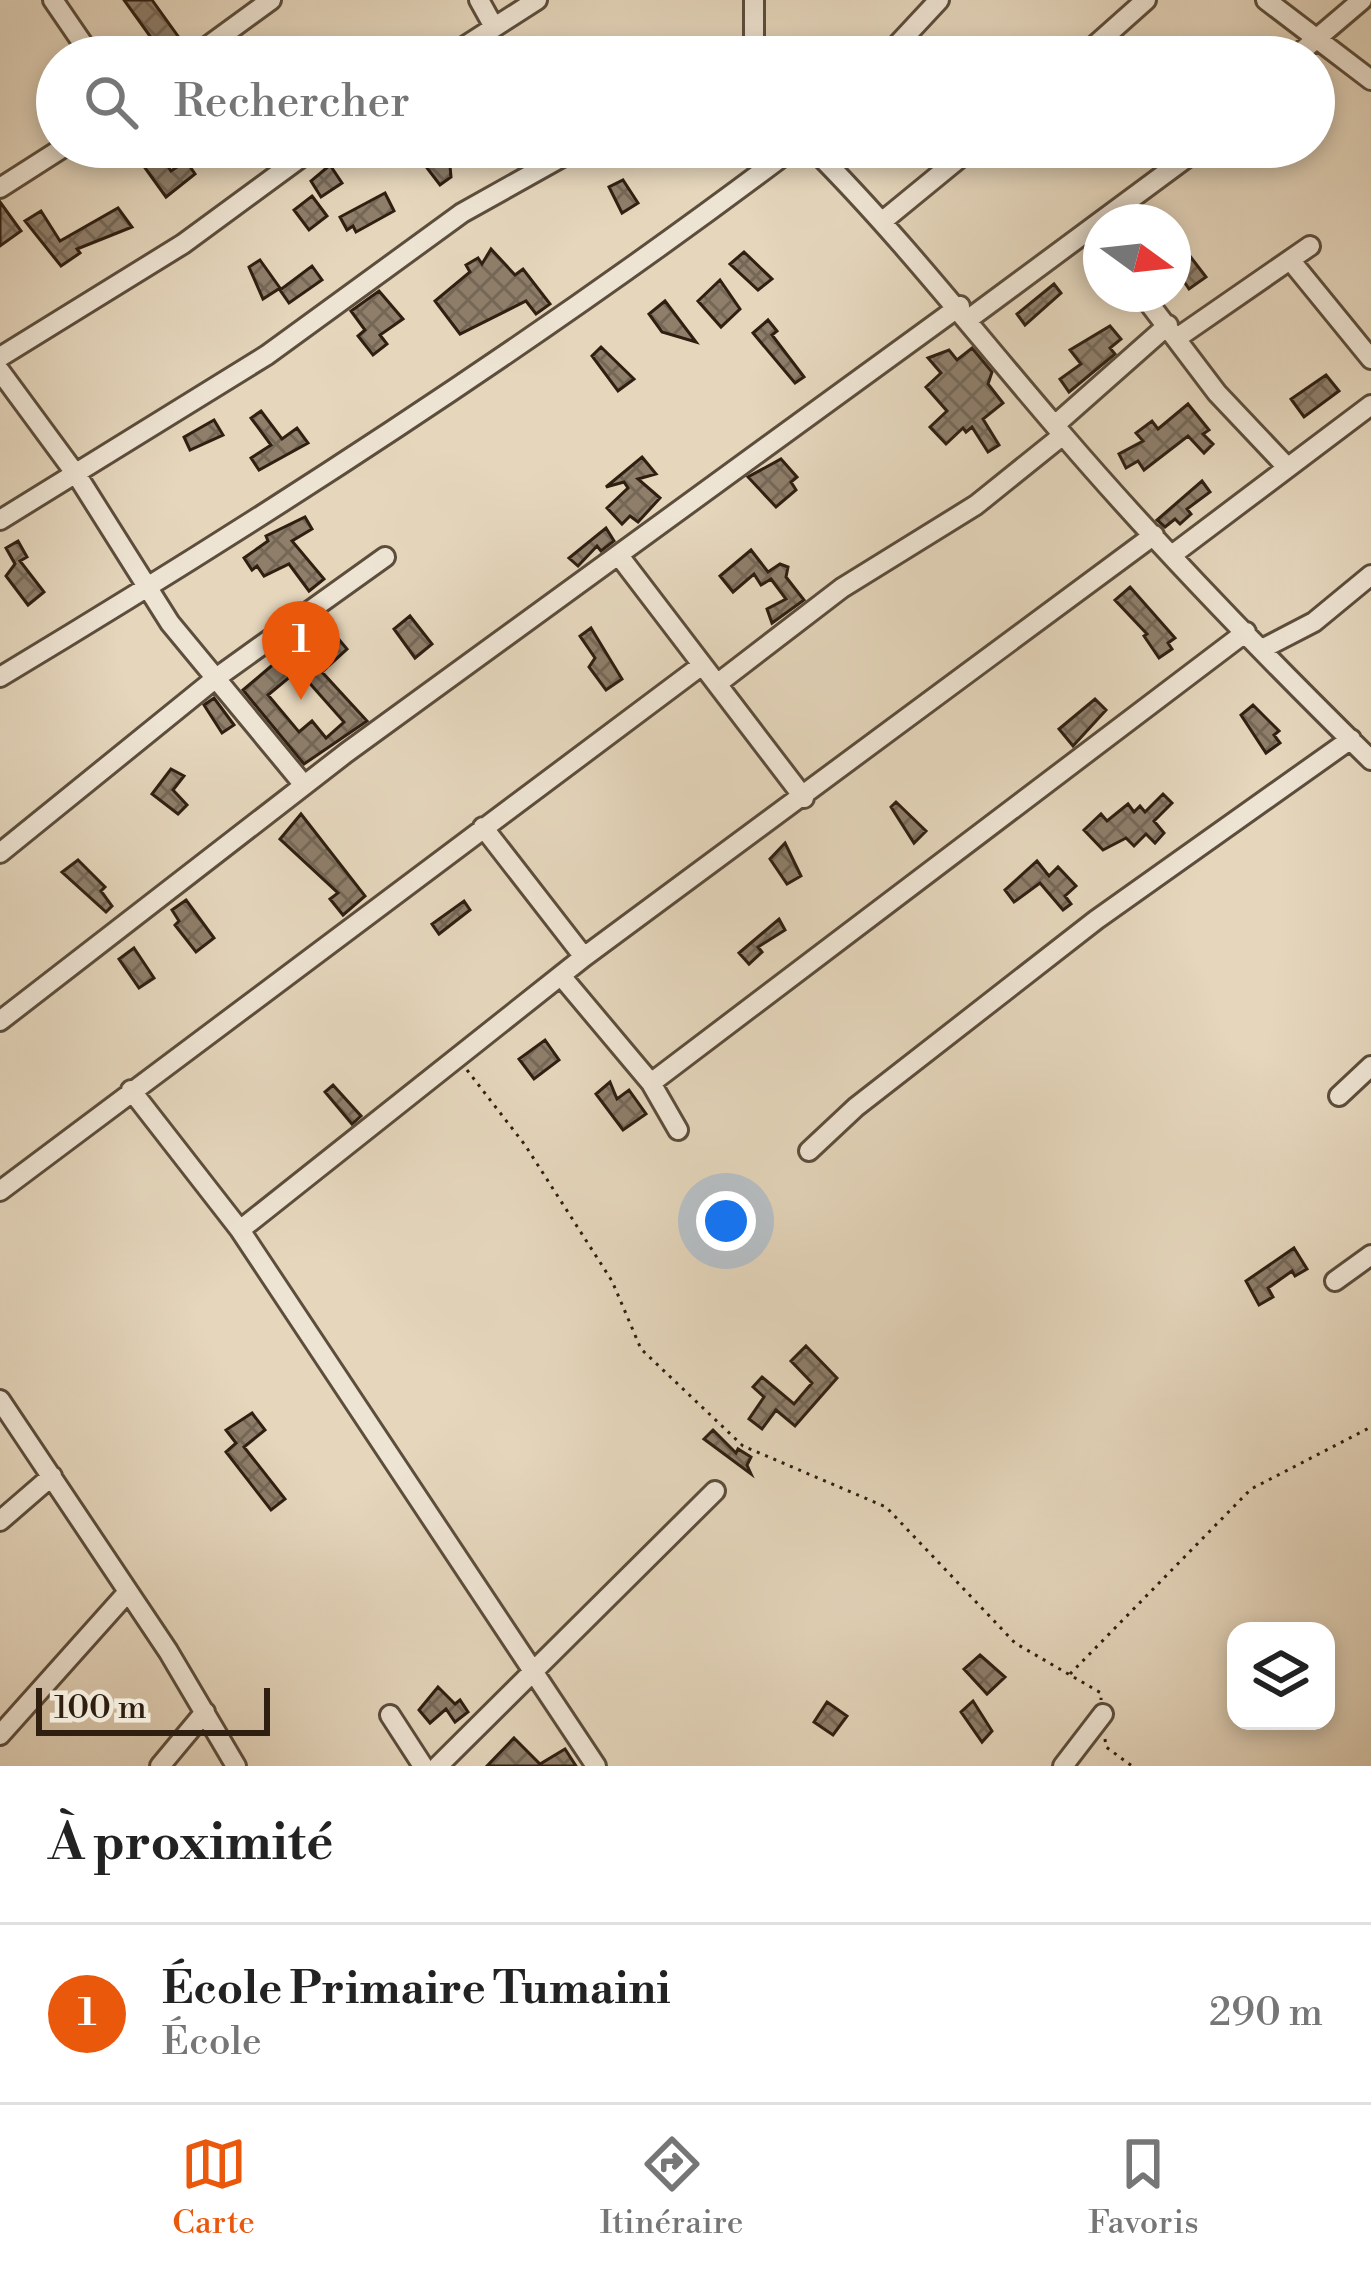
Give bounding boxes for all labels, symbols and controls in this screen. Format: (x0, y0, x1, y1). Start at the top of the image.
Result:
search box (36, 36, 1335, 168)
icon: search (78, 69, 144, 135)
text: Rechercher (174, 74, 410, 131)
north arrow (1083, 204, 1191, 312)
pin: 1 (262, 601, 340, 700)
your location (696, 1191, 756, 1251)
map controls (1227, 1622, 1335, 1730)
button: layers (1227, 1622, 1335, 1730)
scale bar (36, 1682, 270, 1735)
text: 100 m (54, 1688, 147, 1729)
text: À proximité (48, 1812, 333, 1876)
text: École Primaire Tumaini (162, 1961, 671, 2018)
text: 1 (78, 1989, 96, 2038)
text: 290 m (1209, 1989, 1323, 2038)
text: École (162, 2018, 262, 2067)
tab: Carte (172, 2131, 255, 2244)
tab: Itinéraire (600, 2131, 743, 2244)
tab: Favoris (1088, 2131, 1199, 2244)

